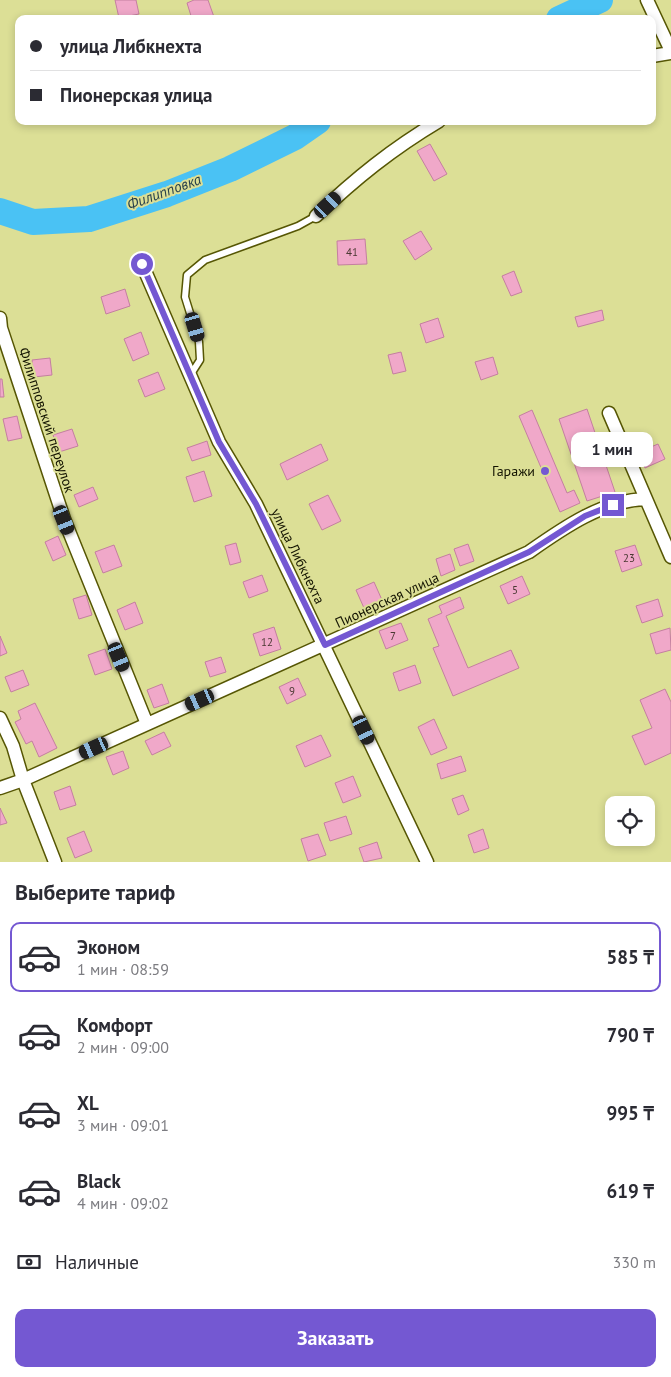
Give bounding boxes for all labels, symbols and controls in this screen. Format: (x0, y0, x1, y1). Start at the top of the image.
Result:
text: улица Либкнехта (60, 34, 202, 58)
text: Пионерская улица (60, 83, 213, 107)
water label: Филипповка (124, 169, 204, 214)
car (311, 189, 344, 221)
house number: 41 (346, 245, 358, 259)
route start (131, 253, 153, 275)
car (183, 310, 206, 344)
street label: Филипповский переулок (15, 345, 79, 495)
callout: 1 мин (572, 432, 654, 468)
text: 1 мин (591, 439, 633, 459)
place label: Гаражи (492, 462, 535, 480)
marker: Гаражи (539, 465, 551, 477)
route end (602, 494, 624, 516)
car (51, 503, 76, 537)
street label: улица Либкнехта (267, 505, 329, 607)
house number: 23 (623, 551, 635, 565)
street label: Пионерская улица (332, 568, 442, 632)
house number: 5 (512, 583, 518, 597)
house number: 7 (390, 629, 396, 643)
house number: 12 (261, 635, 273, 649)
car (106, 640, 131, 674)
house number: 9 (289, 684, 295, 698)
car (183, 687, 216, 713)
car (350, 713, 377, 747)
car (77, 735, 110, 761)
map controls (605, 796, 655, 846)
button: locate (605, 796, 655, 846)
text: Выберите тариф (15, 878, 175, 906)
icon: car (17, 935, 62, 980)
text: Эконом (77, 935, 140, 959)
text: 585 ₸ (606, 945, 654, 969)
text: 1 мин · 08:59 (77, 959, 169, 979)
icon: car (17, 1013, 62, 1058)
text: Комфорт (77, 1013, 153, 1037)
text: 790 ₸ (606, 1023, 654, 1047)
text: 2 мин · 09:00 (77, 1037, 169, 1057)
icon: car (17, 1091, 62, 1136)
text: XL (77, 1091, 99, 1115)
text: 995 ₸ (606, 1101, 654, 1125)
text: 3 мин · 09:01 (77, 1115, 169, 1135)
icon: car (17, 1169, 62, 1214)
text: Black (77, 1169, 121, 1193)
text: 619 ₸ (606, 1179, 654, 1203)
text: 4 мин · 09:02 (77, 1193, 169, 1213)
icon: cash (15, 1248, 43, 1276)
text: Наличные (55, 1250, 139, 1274)
text: 330 m (613, 1252, 656, 1272)
button: Заказать (15, 1309, 656, 1367)

